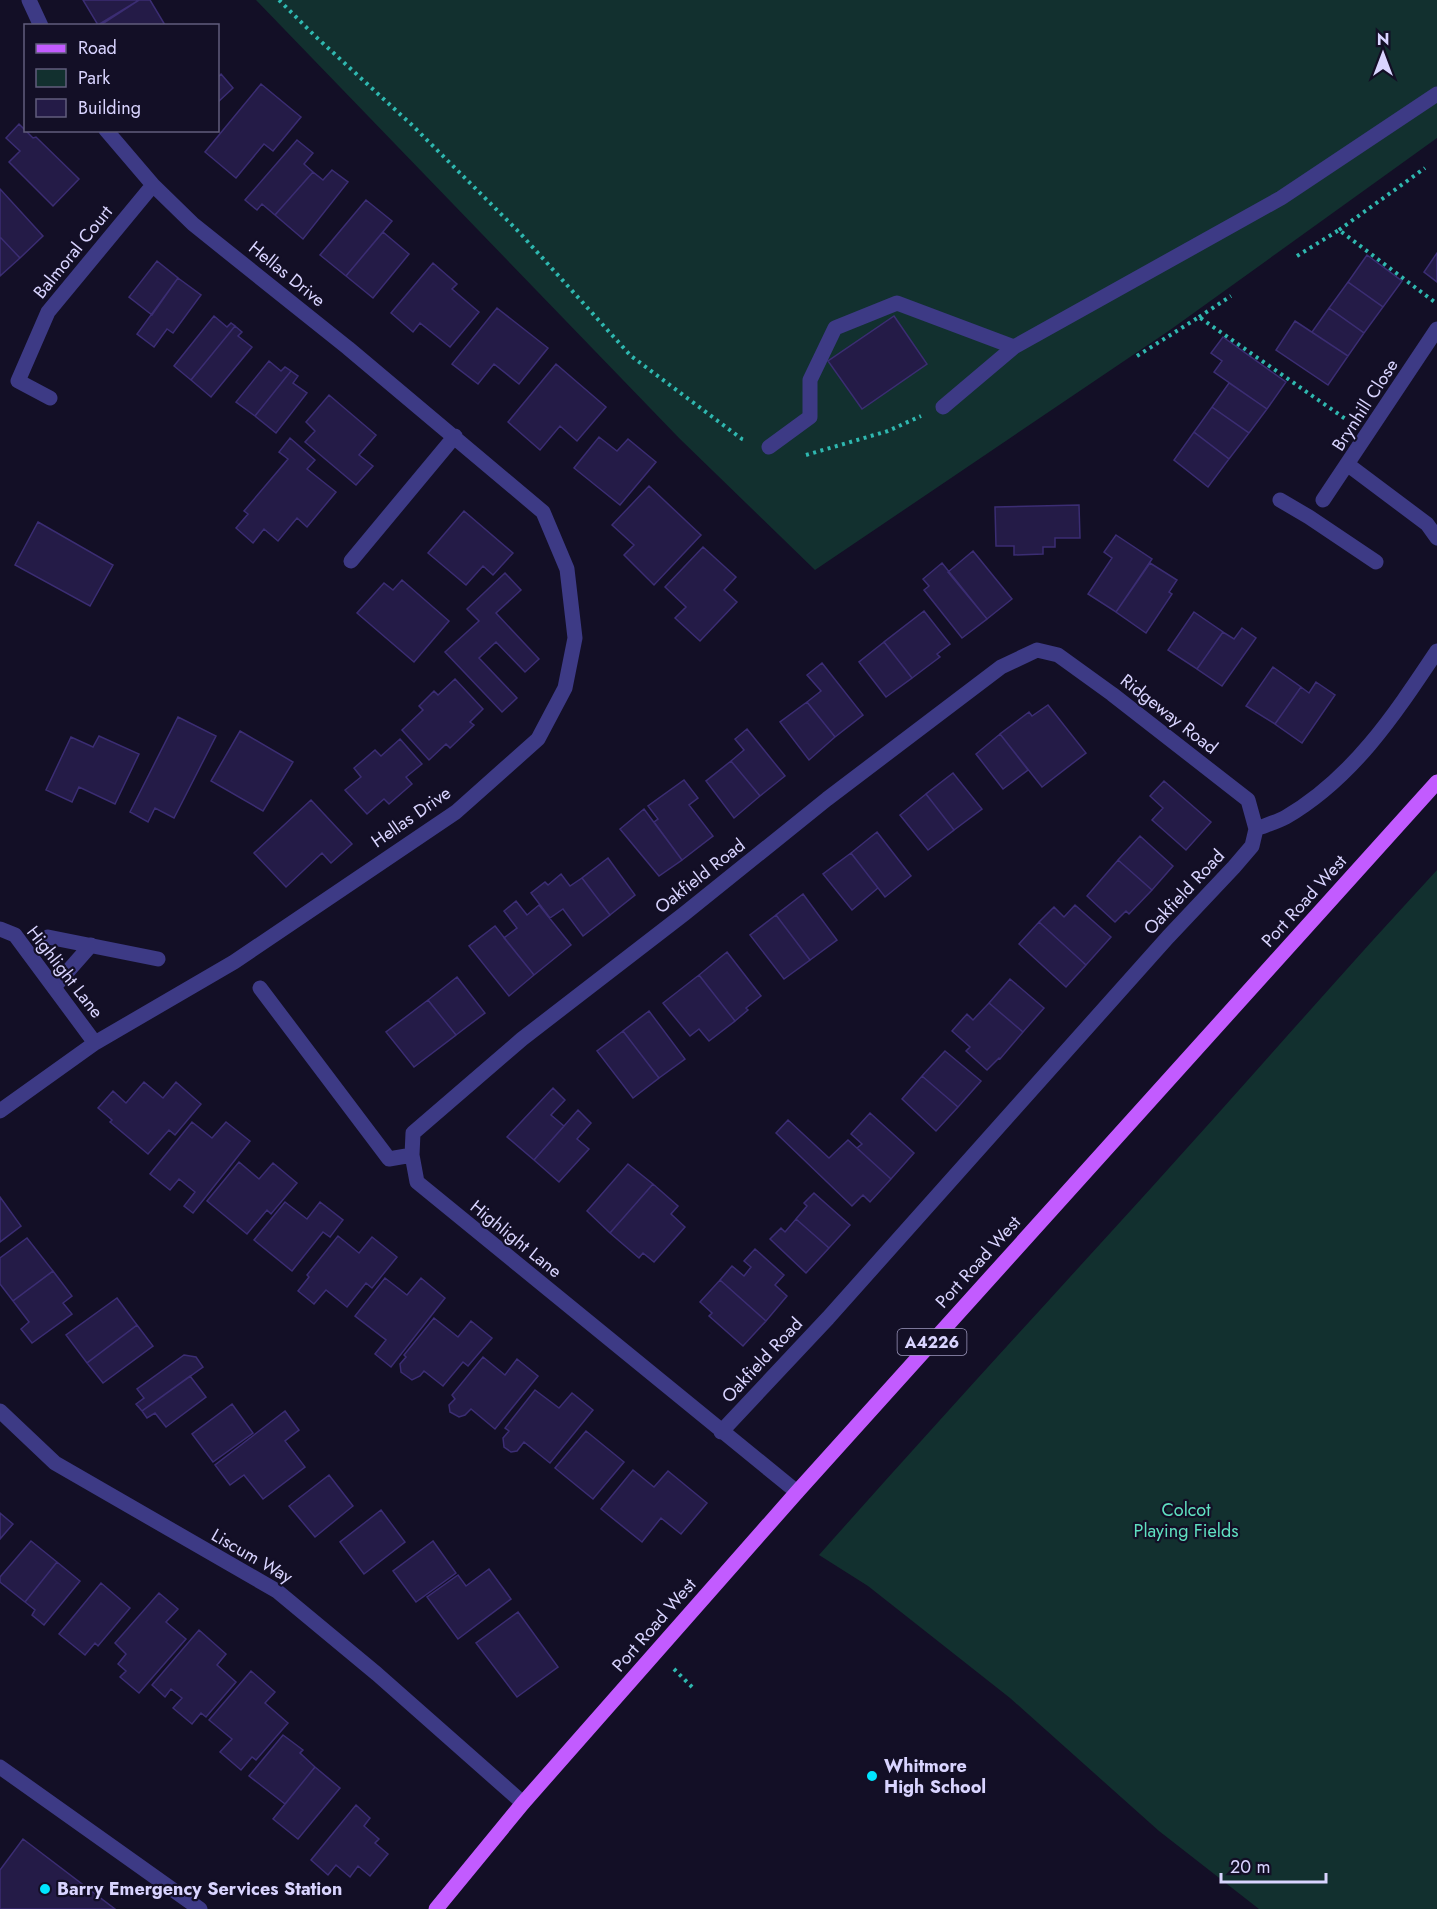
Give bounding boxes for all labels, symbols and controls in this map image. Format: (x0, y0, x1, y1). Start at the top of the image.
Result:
legend (24, 24, 219, 132)
north arrow (1353, 24, 1413, 84)
text: N (1377, 28, 1389, 51)
text: Road (78, 35, 117, 61)
text: Park (78, 65, 110, 91)
text: Building (78, 95, 141, 121)
street label: Balmoral Court (27, 199, 119, 304)
street label: Hellas Drive (243, 235, 331, 313)
street label: Brynhill Close (1326, 354, 1404, 456)
street label: Ridgeway Road (1115, 668, 1223, 760)
street label: Hellas Drive (366, 780, 456, 854)
street label: Oakfield Road (649, 832, 751, 920)
street label: Oakfield Road (1137, 843, 1231, 941)
street label: Port Road West (1255, 849, 1353, 953)
street label: Highlight Lane (21, 920, 109, 1024)
street label: Highlight Lane (465, 1194, 567, 1284)
street label: Port Road West (929, 1210, 1027, 1314)
street label: Oakfield Road (715, 1311, 809, 1409)
road number: A4226 (898, 1329, 966, 1355)
park label: Colcot Playing Fields (1134, 1497, 1238, 1544)
street label: Liscum Way (207, 1522, 298, 1590)
street label: Port Road West (606, 1572, 702, 1677)
place label: Whitmore High School (884, 1753, 986, 1800)
marker: Whitmore High School (865, 1769, 879, 1783)
scale bar (1221, 1846, 1326, 1884)
text: 20 m (1230, 1854, 1270, 1880)
place label: Barry Emergency Services Station (57, 1876, 342, 1902)
marker: Barry Emergency Services Station (38, 1882, 52, 1896)

